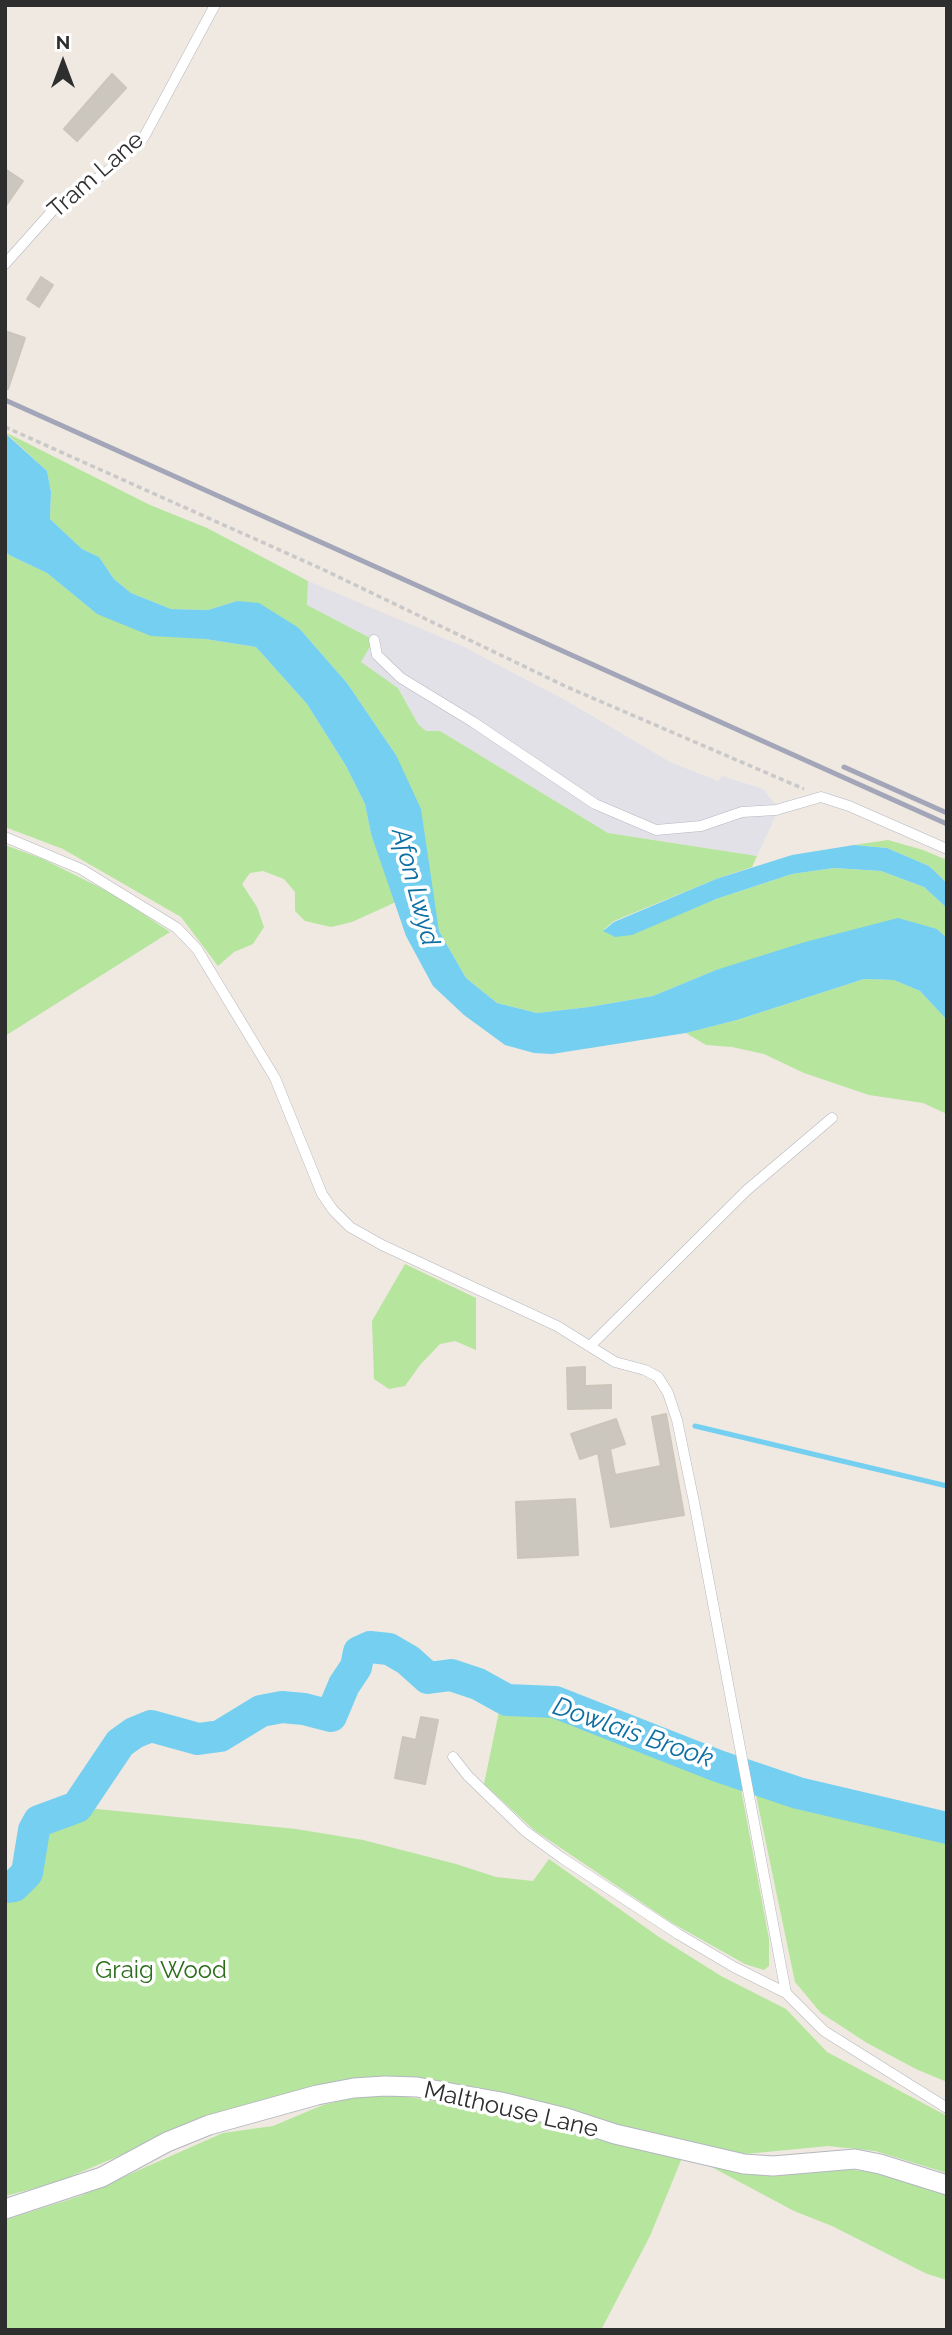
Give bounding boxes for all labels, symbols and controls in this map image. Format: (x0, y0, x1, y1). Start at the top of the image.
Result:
north arrow (28, 28, 98, 98)
text: N (56, 31, 70, 53)
street label: Tram Lane (42, 126, 150, 224)
water label: Afon Lwyd (384, 825, 446, 949)
water label: Dowlais Brook (549, 1691, 717, 1775)
park label: Graig Wood (95, 1957, 227, 1985)
street label: Malthouse Lane (421, 2076, 601, 2144)

